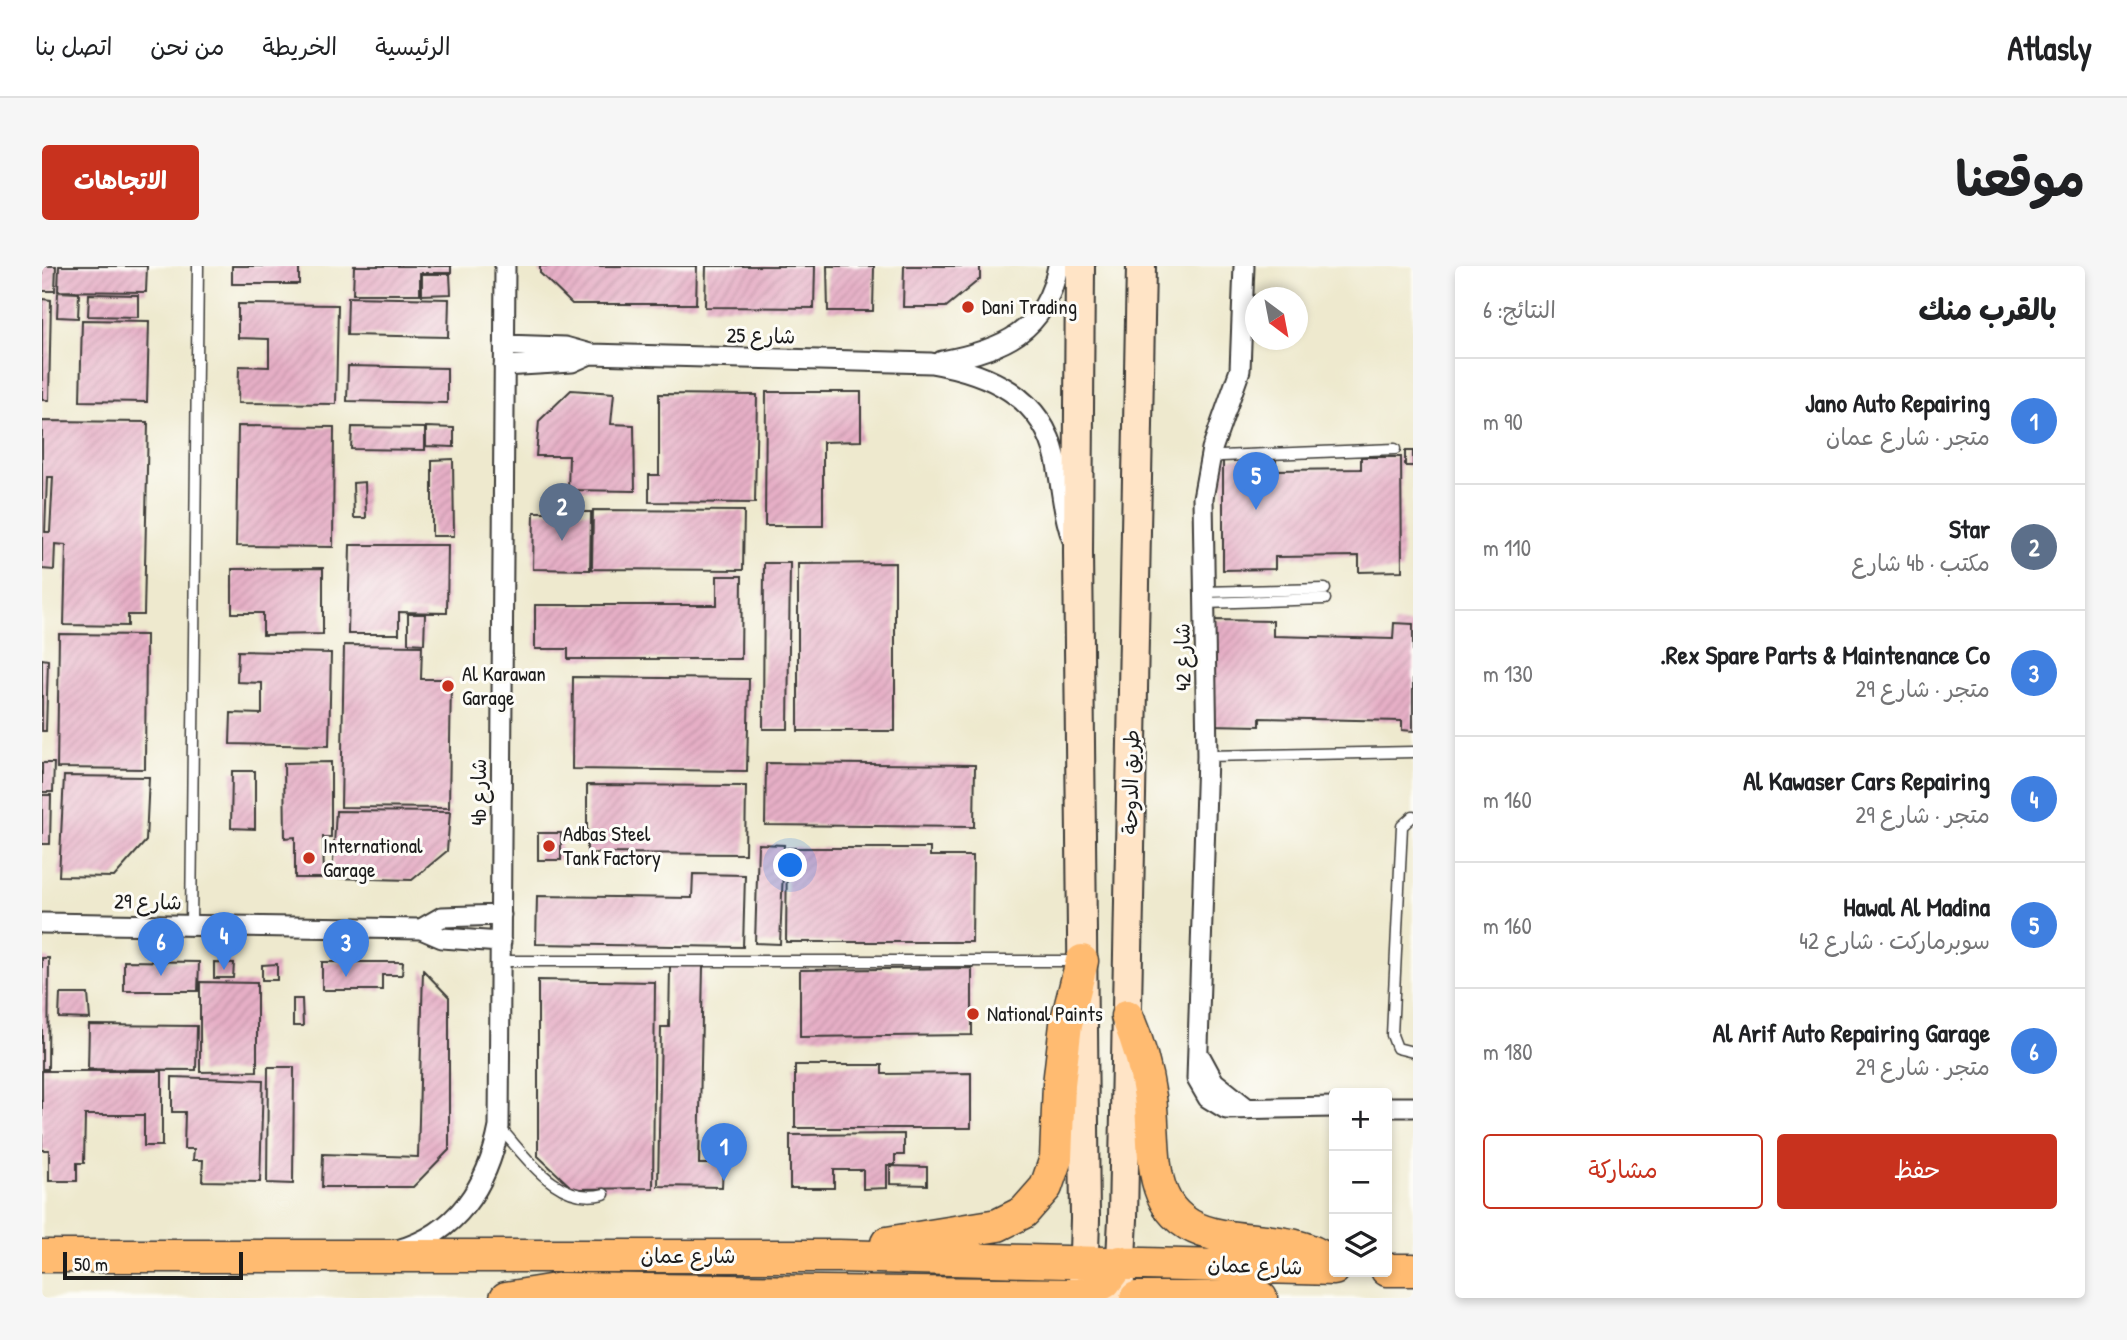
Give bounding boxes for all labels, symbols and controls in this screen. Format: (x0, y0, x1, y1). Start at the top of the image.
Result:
text: Atlasly (2007, 26, 2092, 70)
text: اتصل بنا (35, 30, 112, 62)
text: من نحن (150, 30, 224, 62)
text: الخريطة (262, 30, 337, 62)
text: الرئيسية (375, 30, 451, 62)
button: الاتجاهات (42, 145, 199, 220)
text: موقعنا (1955, 145, 2085, 211)
north arrow (1245, 287, 1308, 350)
text: بالقرب منك (1919, 289, 2057, 329)
place label: Dani Trading (982, 292, 1077, 321)
text: النتائج: 6 (1483, 294, 1556, 325)
marker: Dani Trading (960, 299, 976, 315)
street label: شارع 25 (726, 320, 796, 352)
text: Jano Auto Repairing (1805, 385, 1990, 420)
text: 90 m (1483, 406, 1523, 437)
text: 1 (2030, 406, 2038, 437)
text: متجر · شارع عمان (1826, 421, 1990, 452)
pin: 5 (1233, 452, 1279, 510)
pin: 2 (539, 483, 585, 541)
text: Star (1949, 511, 1990, 546)
text: 110 m (1483, 532, 1531, 563)
text: 2 (2029, 532, 2039, 563)
text: مكتب · 4b شارع (1851, 547, 1990, 578)
street label: شارع 42 (1167, 623, 1199, 691)
text: Rex Spare Parts & Maintenance Co. (1660, 637, 1990, 672)
text: 130 m (1483, 658, 1533, 689)
text: 3 (2029, 658, 2039, 689)
place label: Al Karawan Garage (462, 659, 546, 712)
text: متجر · شارع 29 (1856, 673, 1990, 704)
marker: Al Karawan Garage (440, 678, 456, 694)
street label: طريق الدوحة (1115, 729, 1146, 835)
street label: 4b شارع (464, 759, 494, 825)
text: Al Kawaser Cars Repairing (1743, 763, 1990, 798)
text: 160 m (1483, 784, 1532, 815)
text: 4 (2030, 784, 2038, 815)
text: متجر · شارع 29 (1856, 799, 1990, 830)
place label: Adbas Steel Tank Factory (563, 819, 661, 872)
place label: International Garage (323, 831, 423, 884)
marker: Adbas Steel Tank Factory (541, 838, 557, 854)
your location (773, 848, 807, 882)
marker: International Garage (301, 850, 317, 866)
street label: شارع 29 (114, 886, 182, 918)
text: Hawal Al Madina (1843, 889, 1990, 924)
text: 160 m (1483, 910, 1532, 941)
text: 5 (2029, 910, 2039, 941)
pin: 4 (201, 912, 247, 970)
pin: 6 (138, 918, 184, 976)
pin: 3 (323, 919, 369, 977)
text: سوبرماركت · شارع 42 (1799, 925, 1990, 956)
place label: National Paints (987, 999, 1103, 1028)
marker: National Paints (965, 1006, 981, 1022)
text: Al Arif Auto Repairing Garage (1713, 1015, 1990, 1050)
text: 180 m (1483, 1036, 1533, 1067)
text: 6 (2029, 1036, 2039, 1067)
text: متجر · شارع 29 (1856, 1051, 1990, 1082)
map controls (1329, 1088, 1392, 1277)
button: + (1329, 1088, 1392, 1151)
pin: 1 (701, 1123, 747, 1181)
button: مشاركة (1483, 1134, 1763, 1209)
button: حفظ (1777, 1134, 2057, 1209)
button: − (1329, 1151, 1392, 1214)
button: layers (1329, 1214, 1392, 1277)
street label: شارع عمان (640, 1241, 736, 1271)
scale bar (63, 1249, 243, 1281)
street label: شارع عمان (1207, 1249, 1303, 1283)
text: 50 m (74, 1251, 108, 1277)

